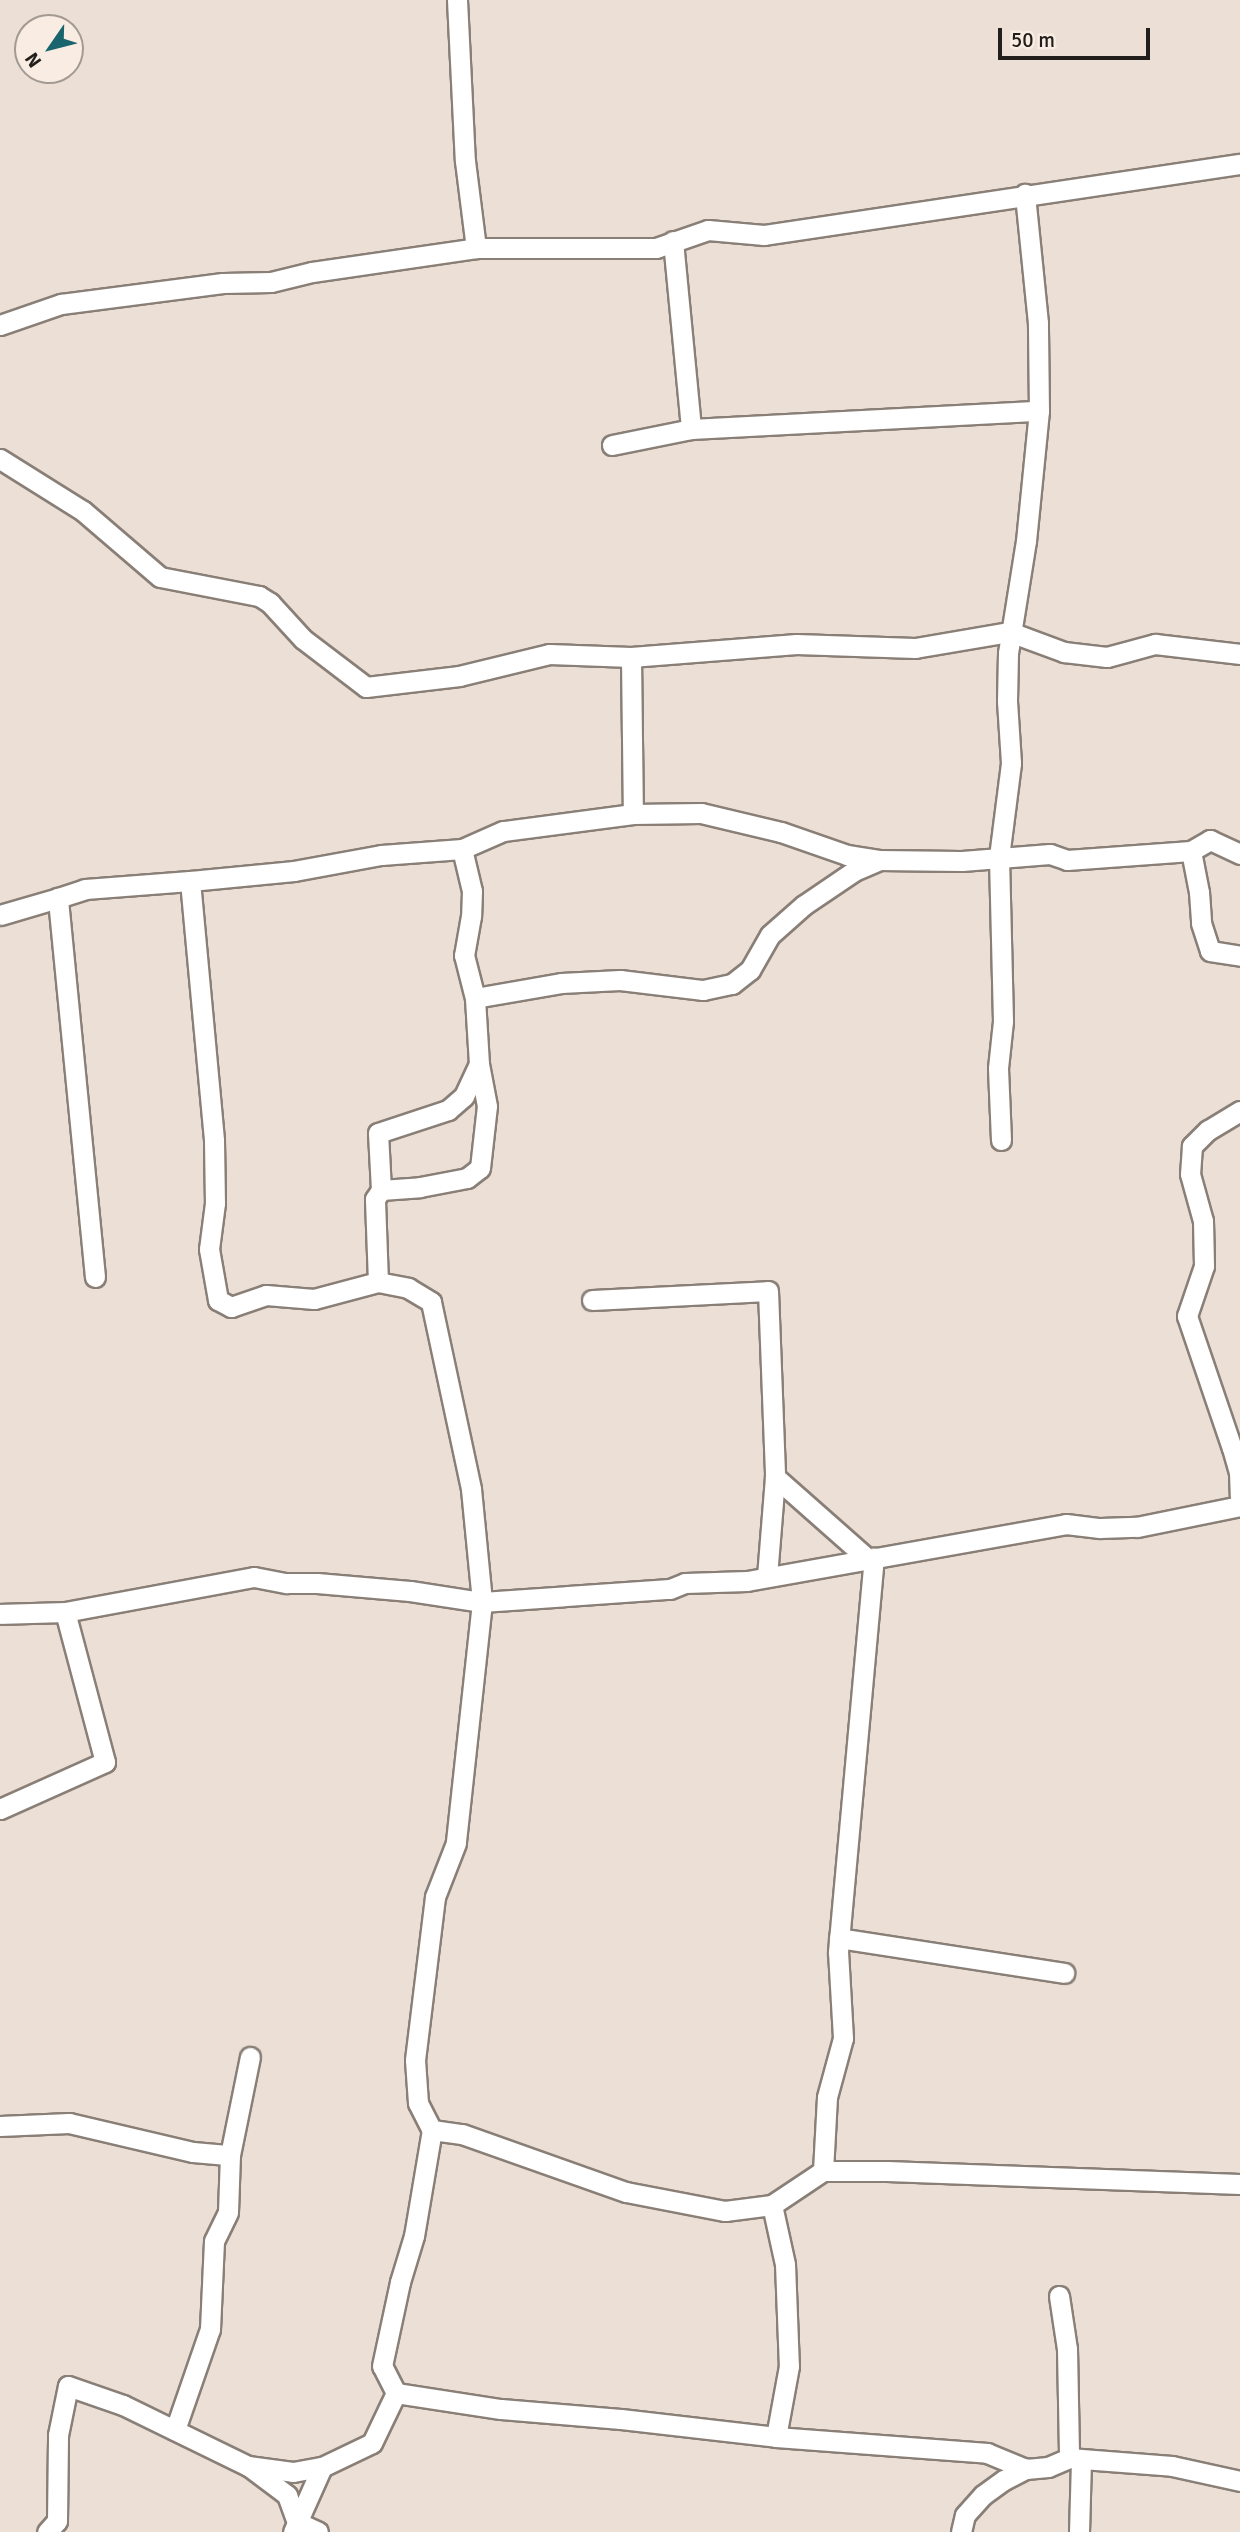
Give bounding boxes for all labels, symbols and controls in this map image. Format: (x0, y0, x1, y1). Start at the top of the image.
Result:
north arrow (14, 14, 84, 84)
scale bar (1002, 14, 1154, 58)
text: 50 m (1011, 27, 1055, 53)
text: N (20, 48, 47, 72)

